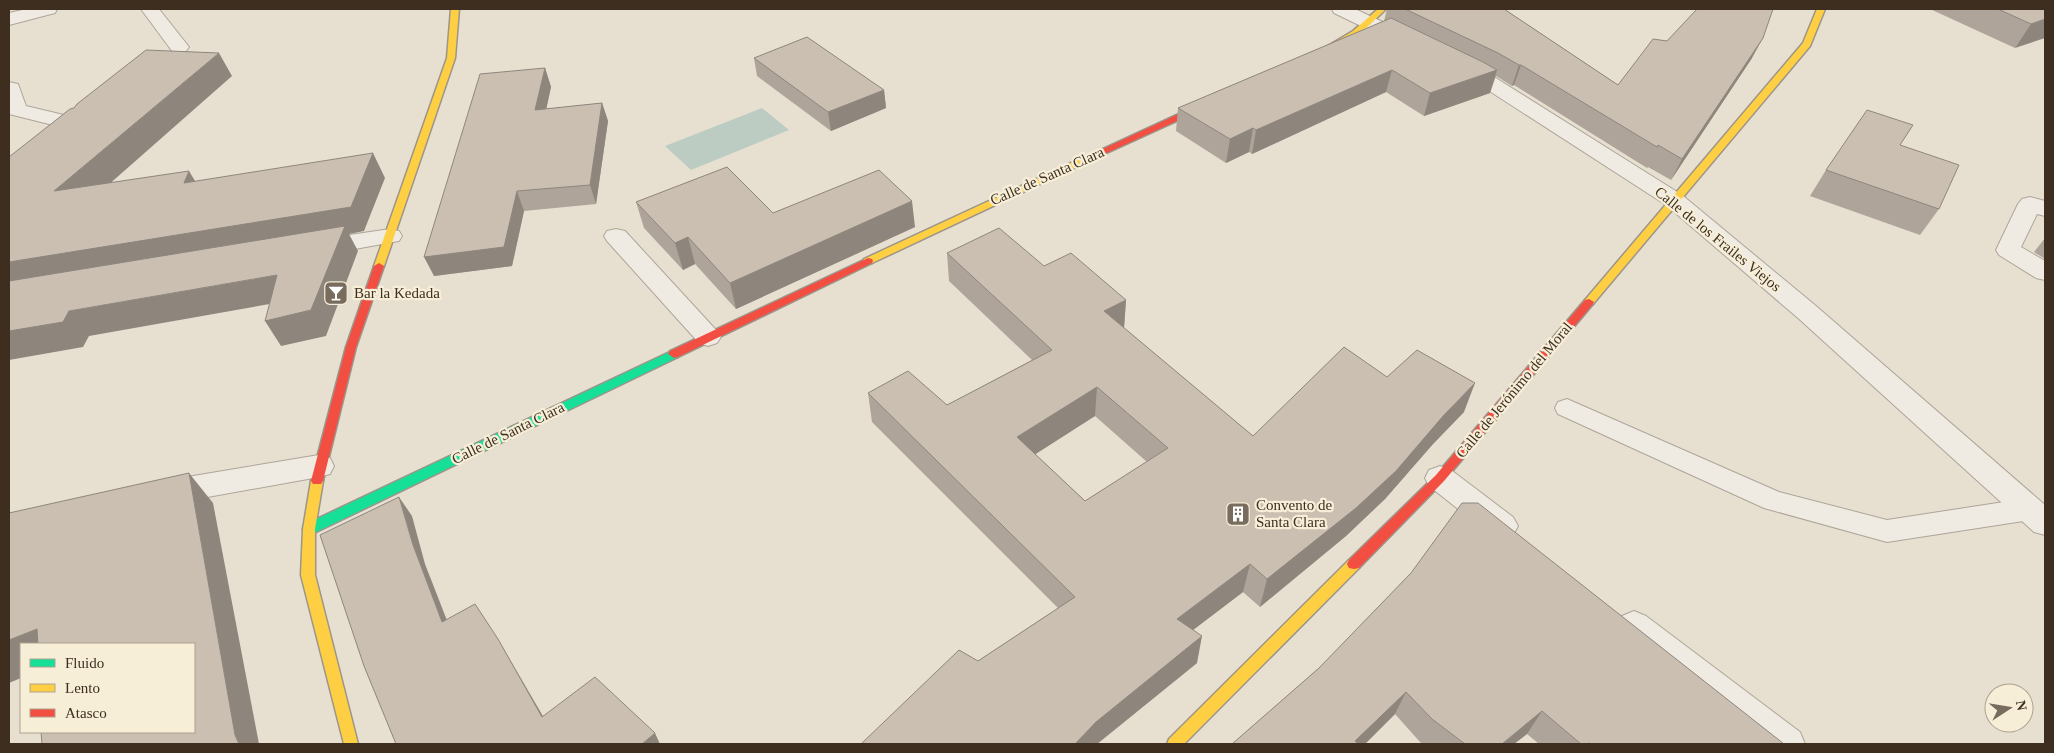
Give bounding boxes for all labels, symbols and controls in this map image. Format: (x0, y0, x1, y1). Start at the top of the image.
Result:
street label: Calle de Santa Clara (988, 144, 1107, 208)
street label: Calle de los Frailes Viejos (1652, 183, 1784, 295)
bar icon: Bar la Kedada (323, 280, 349, 306)
place label: Bar la Kedada (354, 285, 440, 301)
street label: Calle de Jerónimo del Moral (1453, 319, 1575, 461)
street label: Calle de Santa Clara (449, 399, 567, 467)
place label: Convento de Santa Clara (1256, 497, 1333, 530)
building icon: Convento de Santa Clara (1225, 501, 1251, 527)
legend (20, 643, 195, 733)
text: Fluido (65, 655, 104, 671)
text: Lento (65, 680, 100, 696)
north arrow (1984, 683, 2034, 733)
text: N (2013, 699, 2030, 712)
text: Atasco (65, 705, 107, 721)

